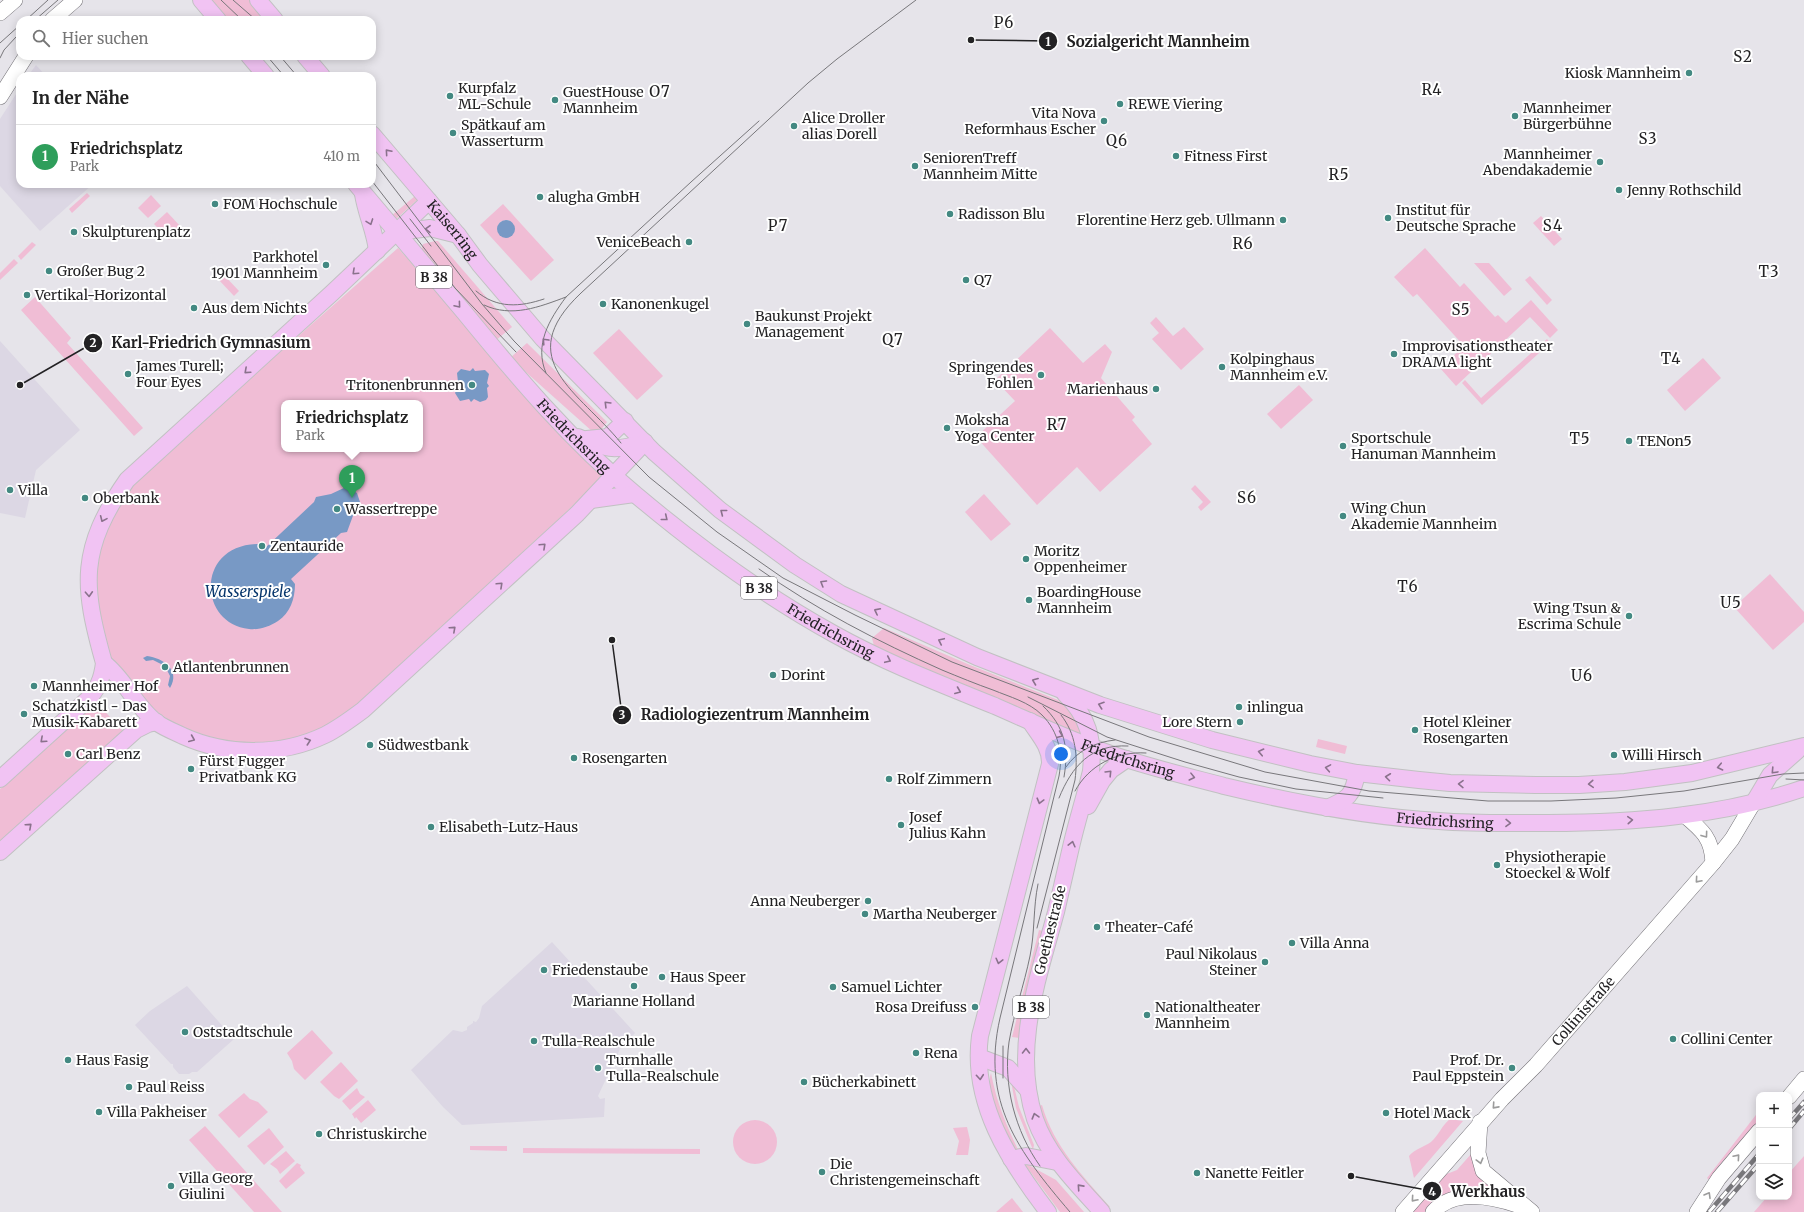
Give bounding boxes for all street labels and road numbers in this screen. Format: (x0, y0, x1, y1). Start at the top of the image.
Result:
street label: Kaiserring (423, 196, 482, 263)
road number: B 38 (416, 266, 452, 288)
street label: Friedrichsring (533, 395, 614, 477)
road number: B 38 (741, 577, 777, 599)
street label: Friedrichsring (784, 600, 878, 663)
street label: Friedrichsring (1079, 735, 1177, 782)
street label: Friedrichsring (1396, 809, 1494, 832)
street label: Goethestraße (1030, 884, 1070, 976)
street label: Collinistraße (1548, 972, 1619, 1050)
road number: B 38 (1013, 996, 1049, 1018)

